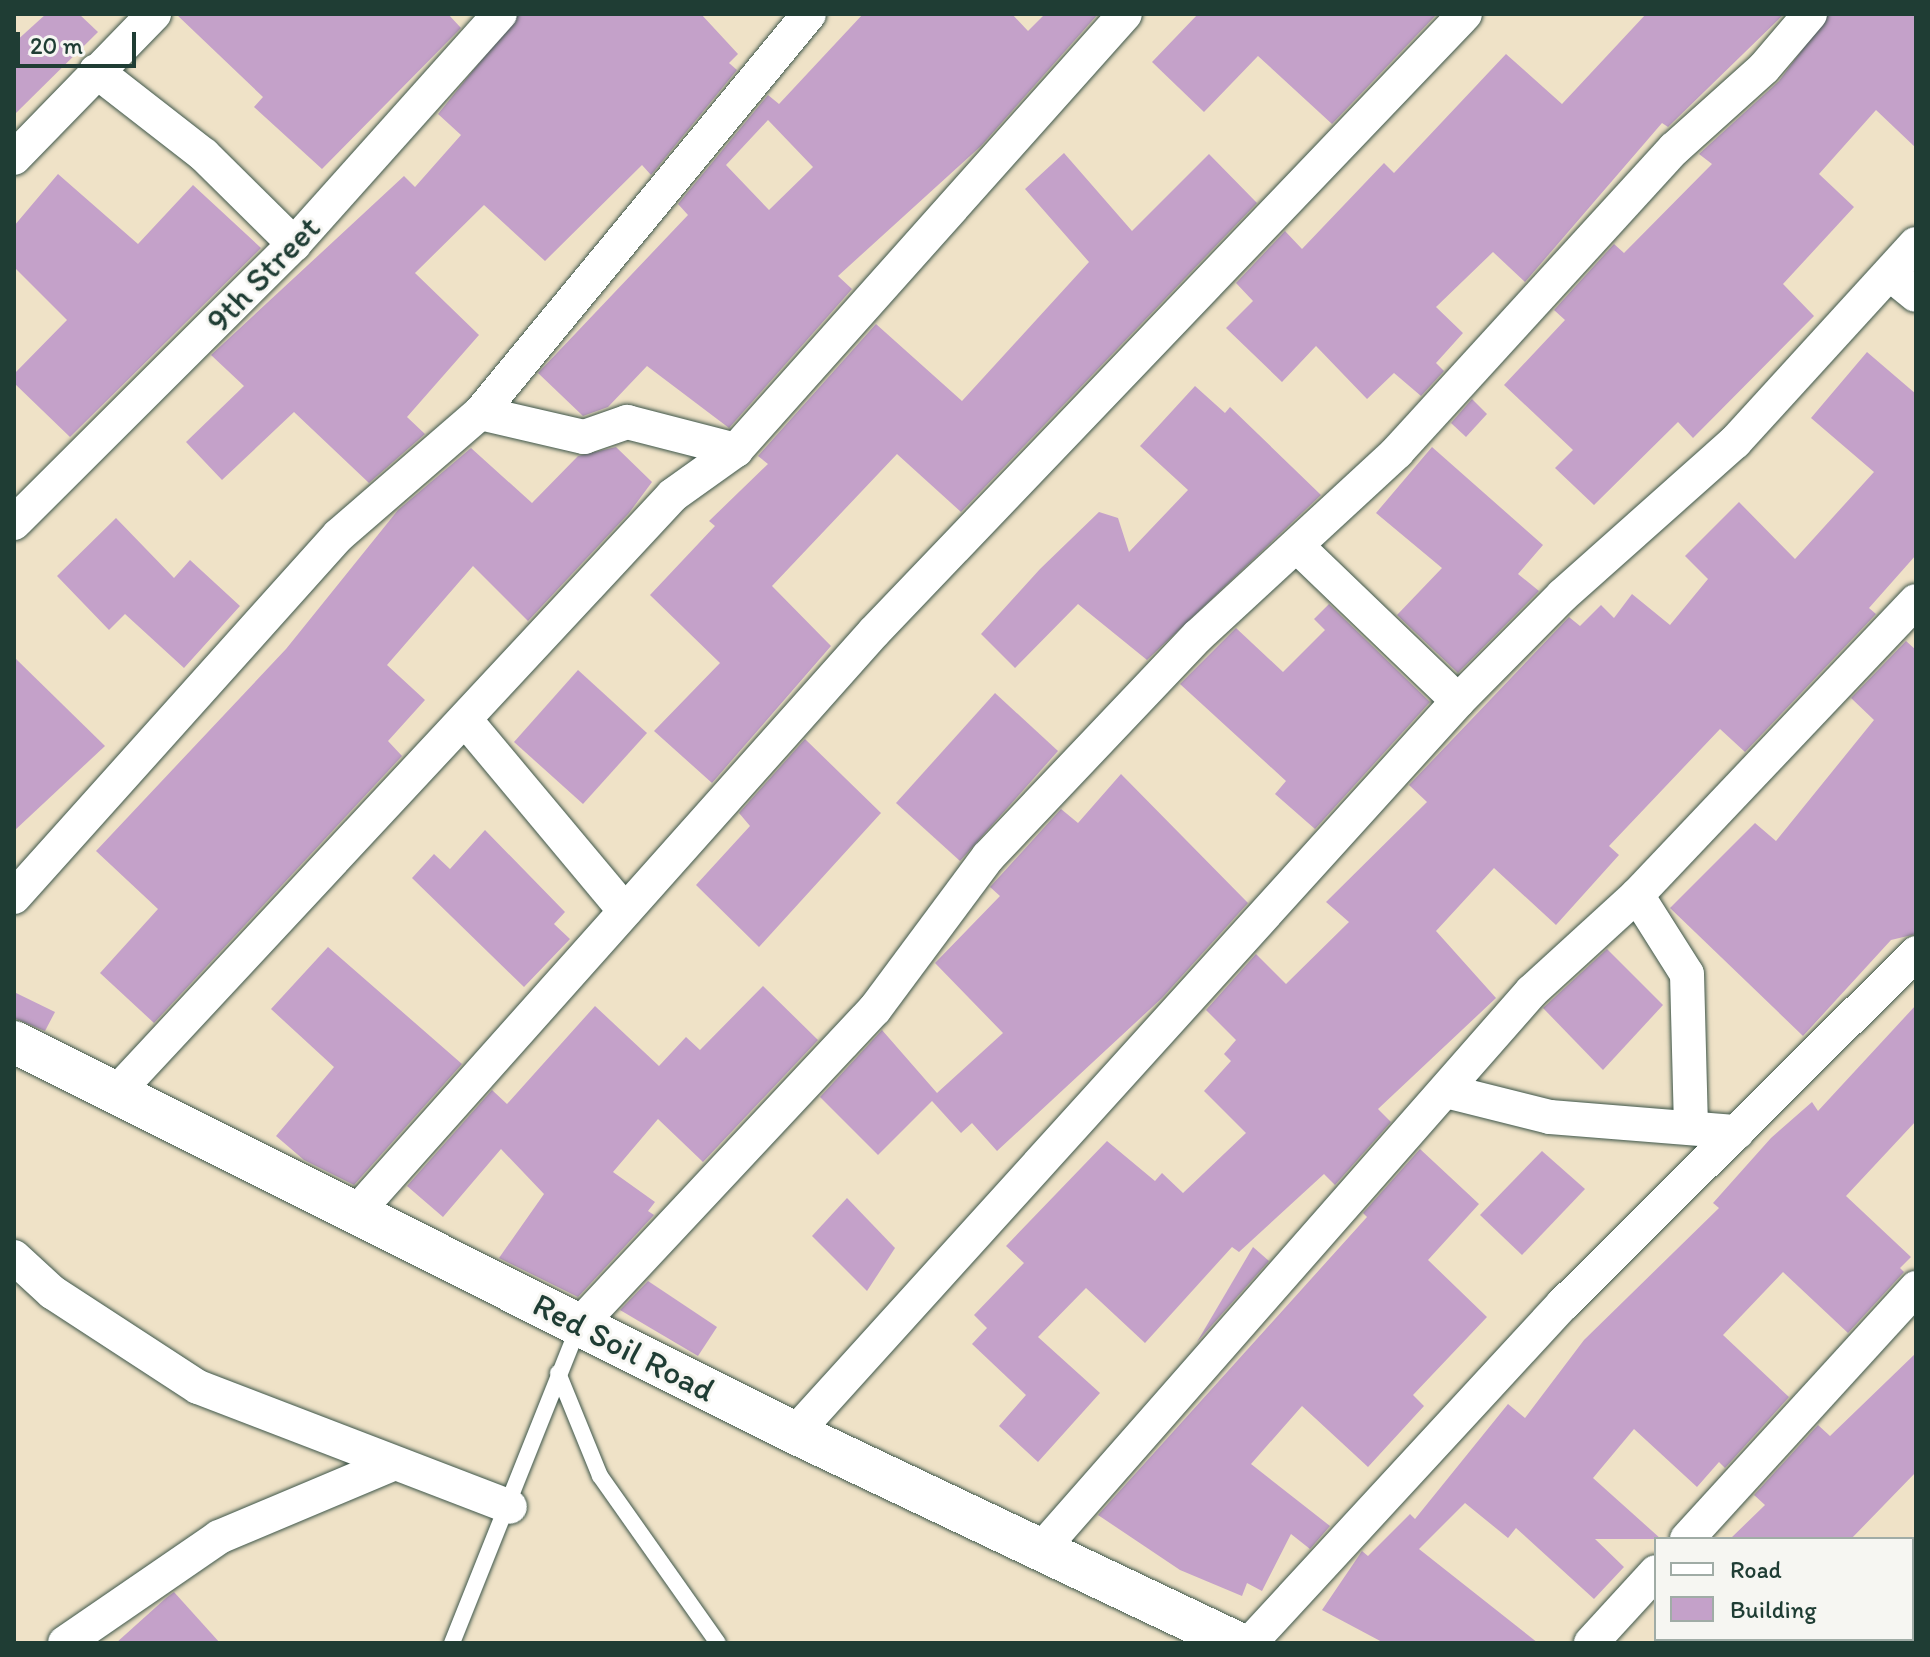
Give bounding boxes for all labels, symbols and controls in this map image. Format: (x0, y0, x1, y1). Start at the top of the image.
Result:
scale bar (20, 16, 140, 66)
text: 20 m (30, 31, 83, 60)
street label: 9th Street (198, 208, 328, 340)
street label: Red Soil Road (526, 1284, 722, 1410)
legend (1654, 1537, 1914, 1641)
text: Road (1730, 1555, 1782, 1584)
text: Building (1730, 1595, 1817, 1624)

